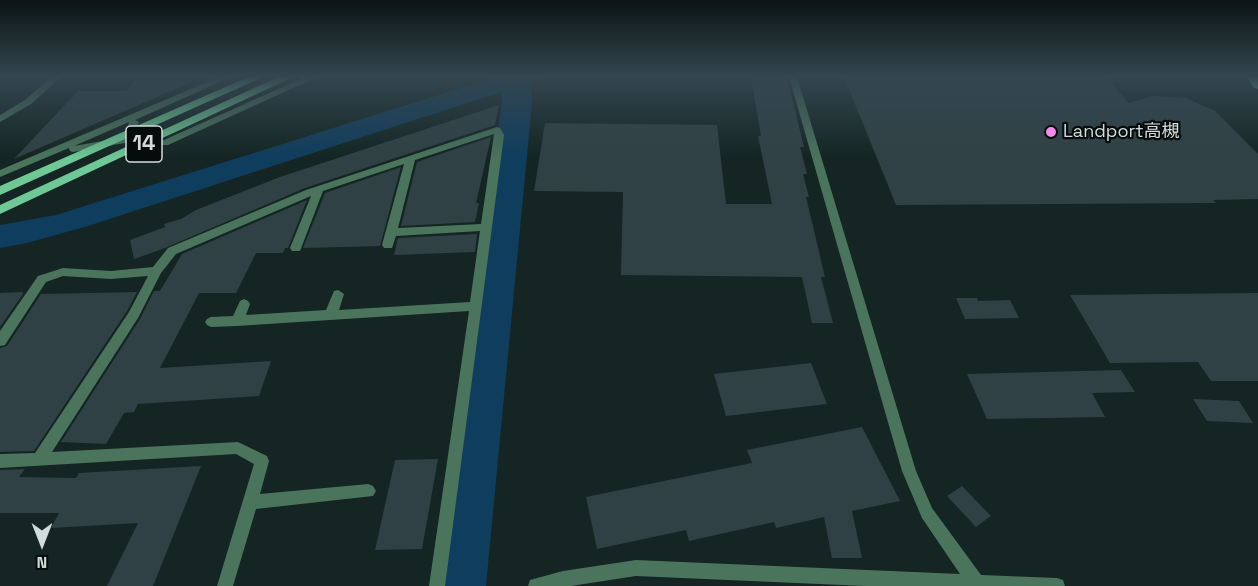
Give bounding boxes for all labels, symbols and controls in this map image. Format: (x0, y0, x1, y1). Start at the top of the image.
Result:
place label: Landport高槻 (1063, 121, 1180, 143)
marker: Landport高槻 (1044, 125, 1058, 139)
road number: 14 (126, 126, 162, 162)
north arrow (12, 514, 72, 574)
text: N (37, 552, 47, 573)

